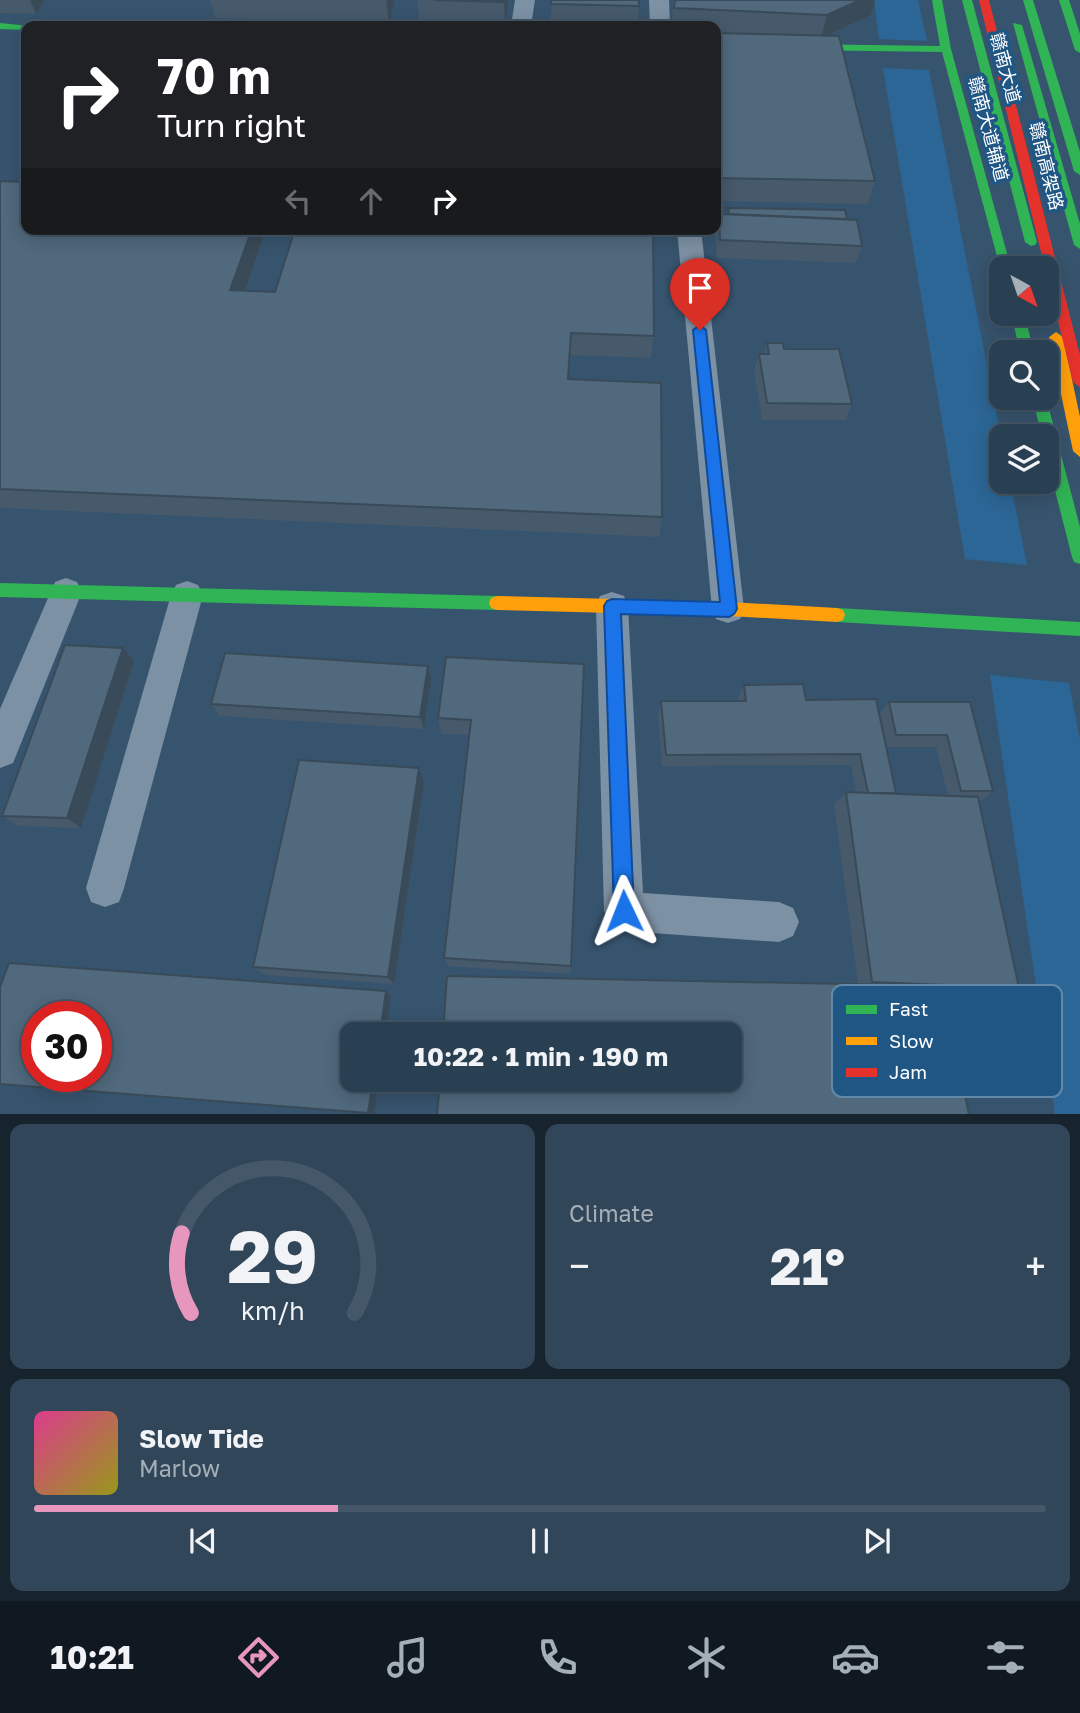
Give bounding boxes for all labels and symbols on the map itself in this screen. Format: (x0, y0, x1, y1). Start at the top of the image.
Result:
street label: 赣南大道 (986, 30, 1026, 105)
street label: 赣南大道辅道 (964, 74, 1014, 184)
street label: 赣南高架路 (1025, 119, 1069, 212)
north arrow (989, 256, 1059, 326)
pin (670, 258, 730, 330)
position arrow (587, 874, 661, 948)
legend (832, 985, 1062, 1097)
text: Fast (889, 997, 928, 1020)
speed limit sign: 30 (21, 1001, 112, 1092)
text: Slow (889, 1029, 934, 1052)
text: Jam (889, 1060, 927, 1083)

